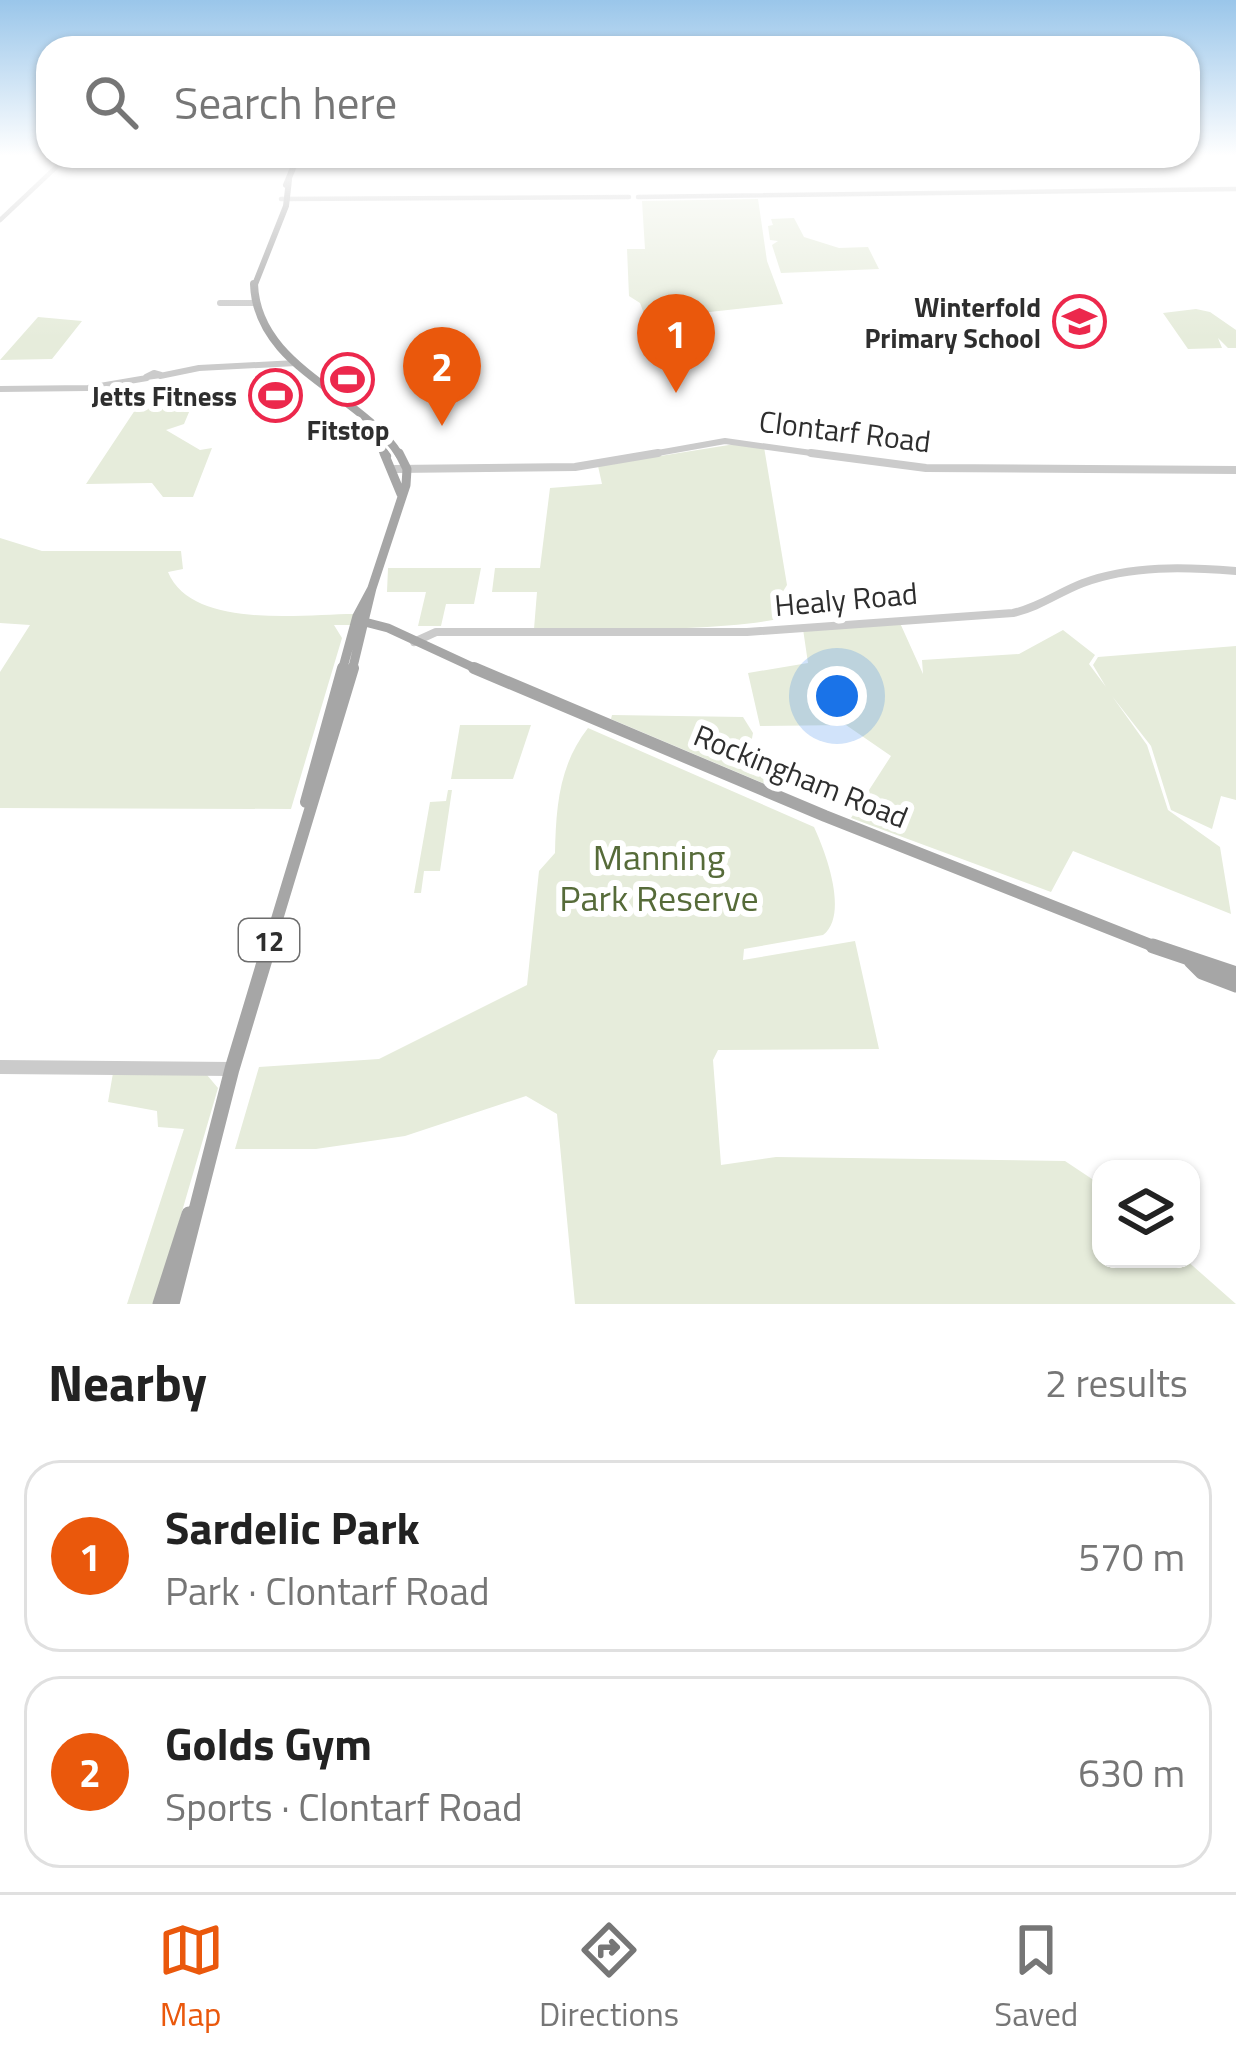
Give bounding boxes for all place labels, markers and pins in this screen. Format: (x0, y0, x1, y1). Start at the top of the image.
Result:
place label: Winterfold Primary School (864, 286, 1041, 358)
pin: 1 (637, 294, 715, 393)
school or university icon: Winterfold Primary School (1052, 294, 1108, 350)
pin: 2 (403, 327, 481, 426)
sports icon: Fitstop (320, 351, 376, 407)
sports icon: Jetts Fitness (248, 367, 304, 423)
place label: Jetts Fitness (92, 375, 237, 416)
place label: Fitstop (307, 409, 389, 450)

